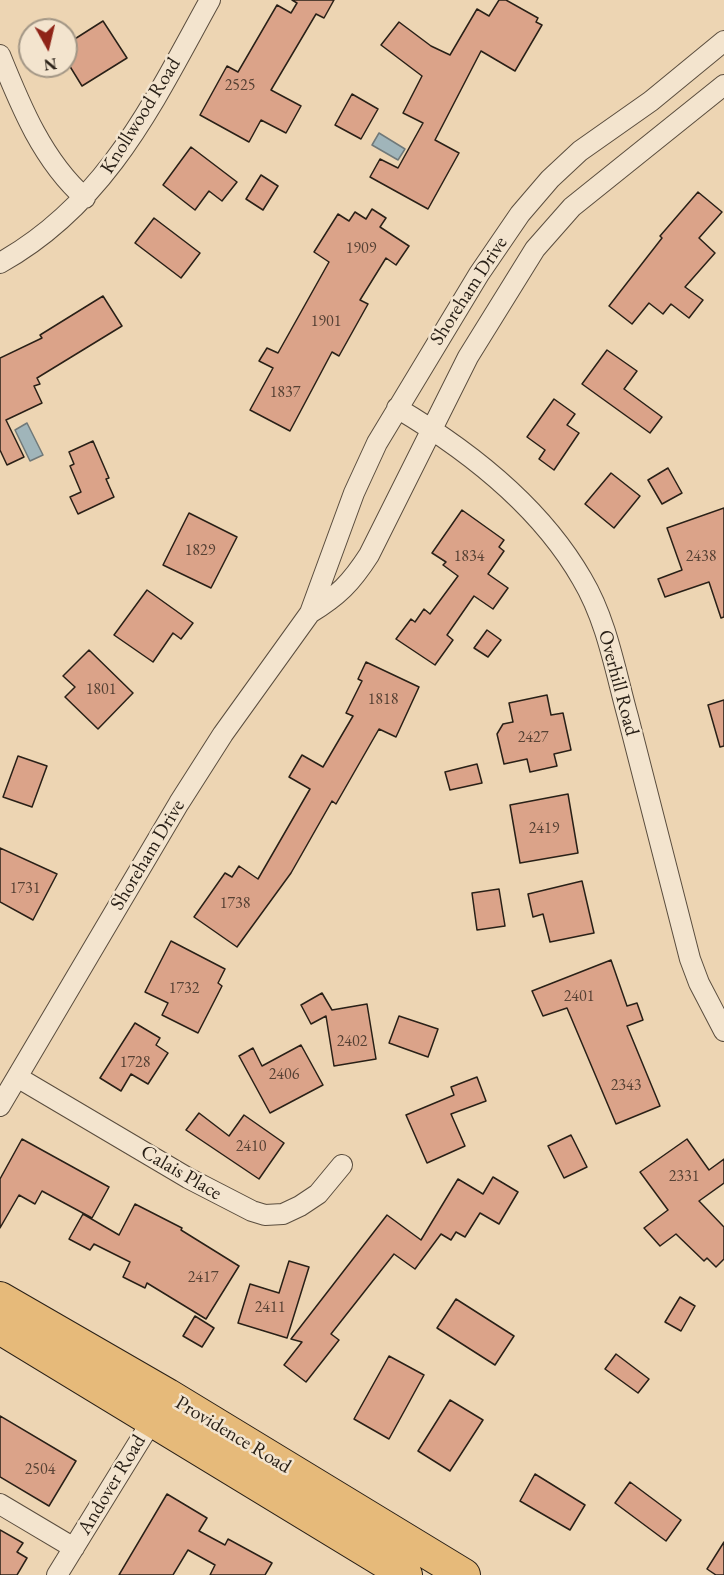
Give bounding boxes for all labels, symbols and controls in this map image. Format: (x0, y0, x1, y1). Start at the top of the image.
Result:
north arrow (18, 18, 78, 78)
text: N (42, 53, 58, 76)
street label: Knollwood Road (96, 54, 186, 178)
house number: 2525 (225, 76, 255, 96)
street label: Shoreham Drive (425, 232, 513, 350)
house number: 1909 (346, 239, 376, 259)
house number: 1901 (311, 312, 341, 332)
house number: 1837 (270, 383, 300, 403)
house number: 1829 (185, 541, 215, 561)
house number: 1834 (454, 547, 484, 567)
house number: 2438 (686, 547, 716, 567)
street label: Overhill Road (592, 627, 644, 739)
house number: 1801 (86, 680, 116, 700)
house number: 1818 (368, 690, 398, 710)
house number: 2427 (518, 728, 548, 748)
street label: Shoreham Drive (106, 795, 190, 915)
house number: 2419 (529, 819, 559, 839)
house number: 1731 (10, 879, 40, 899)
house number: 1738 (220, 894, 250, 914)
house number: 1732 (169, 979, 199, 999)
house number: 2401 (564, 987, 594, 1007)
house number: 2402 (337, 1032, 367, 1052)
house number: 1728 (120, 1053, 150, 1073)
house number: 2406 (269, 1065, 299, 1085)
house number: 2343 (611, 1076, 641, 1096)
house number: 2410 (236, 1137, 266, 1157)
street label: Calais Place (136, 1140, 226, 1206)
house number: 2331 (669, 1167, 699, 1187)
house number: 2417 (188, 1268, 218, 1288)
house number: 2411 (255, 1298, 285, 1318)
street label: Providence Road (171, 1391, 295, 1479)
street label: Andover Road (73, 1431, 151, 1539)
house number: 2504 (25, 1460, 55, 1480)

